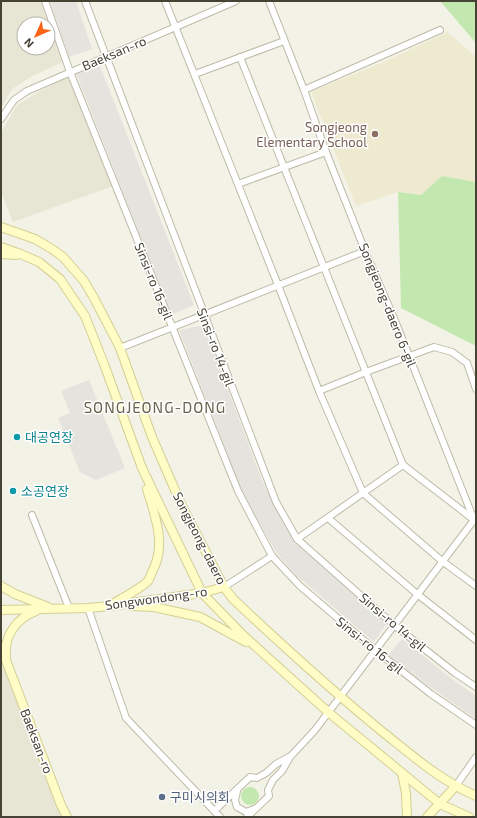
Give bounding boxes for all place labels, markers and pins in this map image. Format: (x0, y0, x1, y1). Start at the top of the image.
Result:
place label: Songjeong Elementary School (256, 119, 367, 150)
marker: Songjeong Elementary School (370, 129, 380, 139)
place label: 대공연장 (25, 429, 73, 445)
marker: 대공연장 (12, 432, 22, 442)
place label: 소공연장 (21, 483, 69, 499)
marker: 소공연장 (8, 486, 18, 496)
place label: 구미시의회 (170, 789, 230, 805)
marker: 구미시의회 (157, 792, 167, 802)

